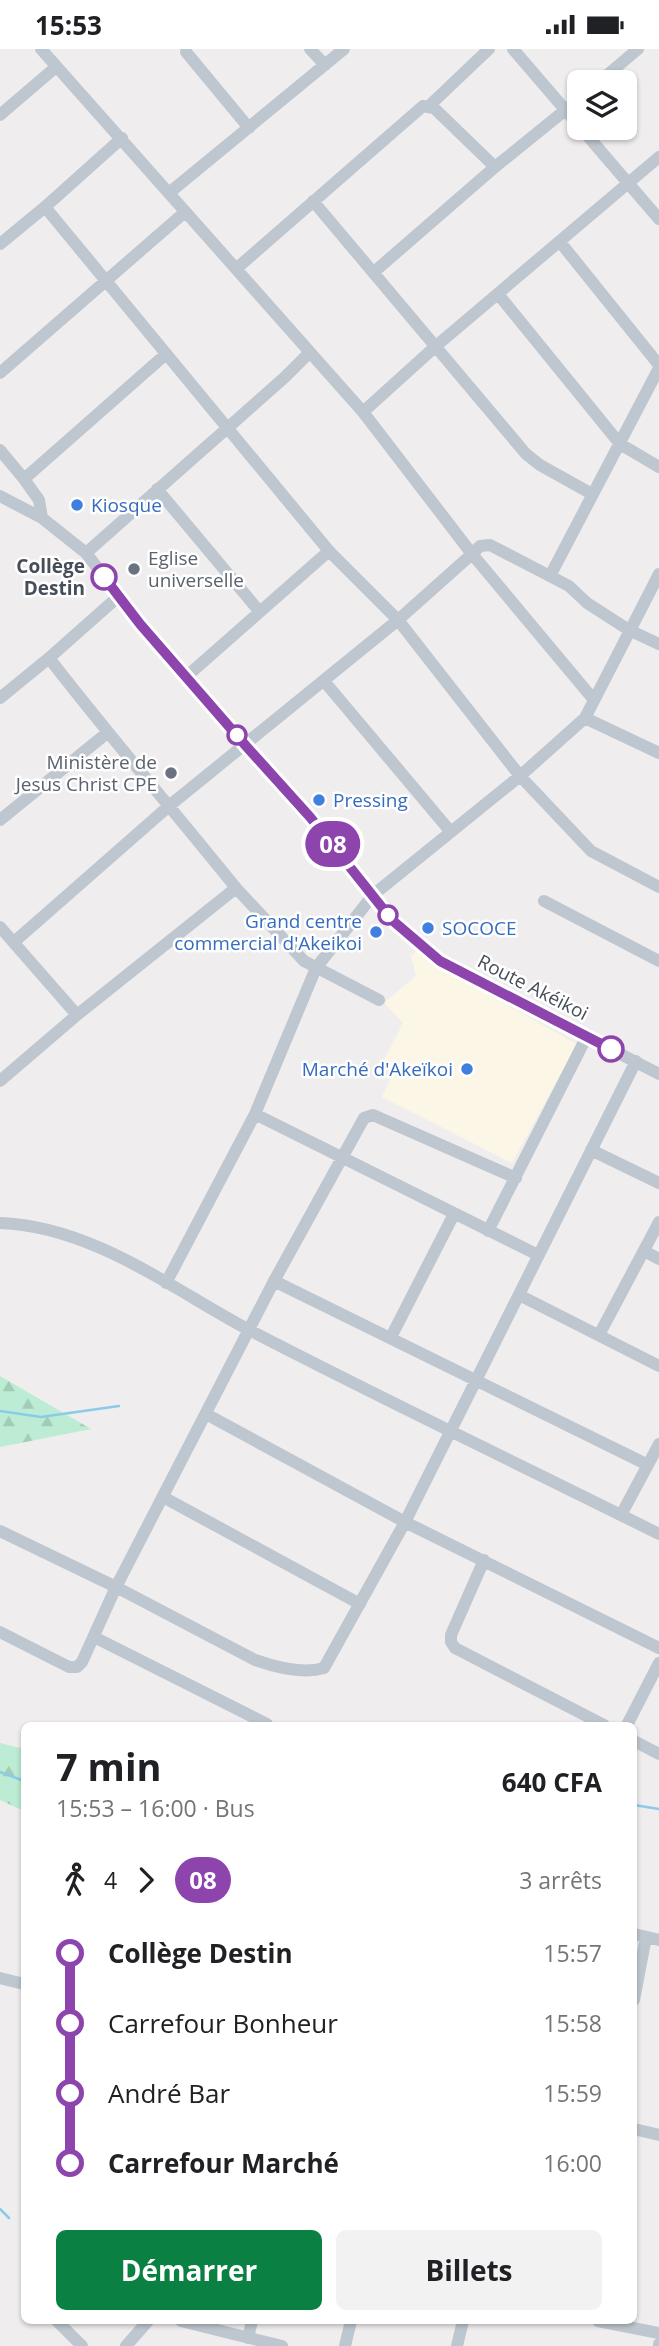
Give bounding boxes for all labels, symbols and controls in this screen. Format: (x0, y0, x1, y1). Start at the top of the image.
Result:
text: 15:53 (35, 7, 102, 43)
map controls (567, 70, 637, 140)
button: layers (567, 70, 637, 140)
place label: Kiosque (91, 492, 162, 518)
marker: Kiosque (69, 497, 85, 513)
place label: Eglise universelle (148, 545, 244, 593)
place label: Collège Destin (16, 553, 85, 601)
marker: Eglise universelle (126, 561, 142, 577)
marker: Collège Destin (91, 564, 117, 590)
unlabelled marker (227, 725, 247, 745)
place label: Ministère de Jesus Christ CPE (14, 749, 157, 797)
marker: Ministère de Jesus Christ CPE (163, 765, 179, 781)
place label: Pressing (333, 787, 408, 813)
marker: Pressing (311, 792, 327, 808)
line badge: 08 (302, 821, 364, 867)
text: 08 (319, 827, 347, 860)
unlabelled marker (378, 905, 398, 925)
place label: Grand centre commercial d'Akeikoi (174, 908, 362, 956)
place label: SOCOCE (442, 915, 516, 941)
marker: SOCOCE (420, 920, 436, 936)
marker: Grand centre commercial d'Akeikoi (368, 924, 384, 940)
street label: Route Akéikoi (473, 948, 593, 1026)
unlabelled marker (598, 1036, 624, 1062)
place label: Marché d'Akeïkoi (302, 1056, 453, 1082)
marker: Marché d'Akeïkoi (459, 1061, 475, 1077)
text: 7 min (56, 1740, 161, 1792)
text: 640 CFA (502, 1764, 602, 1800)
text: 15:53 – 16:00 · Bus (56, 1792, 255, 1824)
icon: walk (56, 1861, 94, 1899)
icon: forward (127, 1861, 165, 1899)
text: 08 (189, 1863, 217, 1896)
text: 4 (104, 1864, 117, 1896)
text: 3 arrêts (519, 1864, 602, 1896)
text: Collège Destin (108, 1935, 293, 1971)
text: 15:57 (543, 1937, 602, 1969)
text: Carrefour Bonheur (108, 2005, 338, 2041)
text: 15:58 (543, 2007, 602, 2039)
text: André Bar (108, 2075, 230, 2111)
text: 15:59 (543, 2077, 602, 2109)
text: Carrefour Marché (108, 2145, 339, 2181)
text: 16:00 (543, 2147, 602, 2179)
button: Démarrer (56, 2230, 322, 2310)
button: Billets (336, 2230, 602, 2310)

